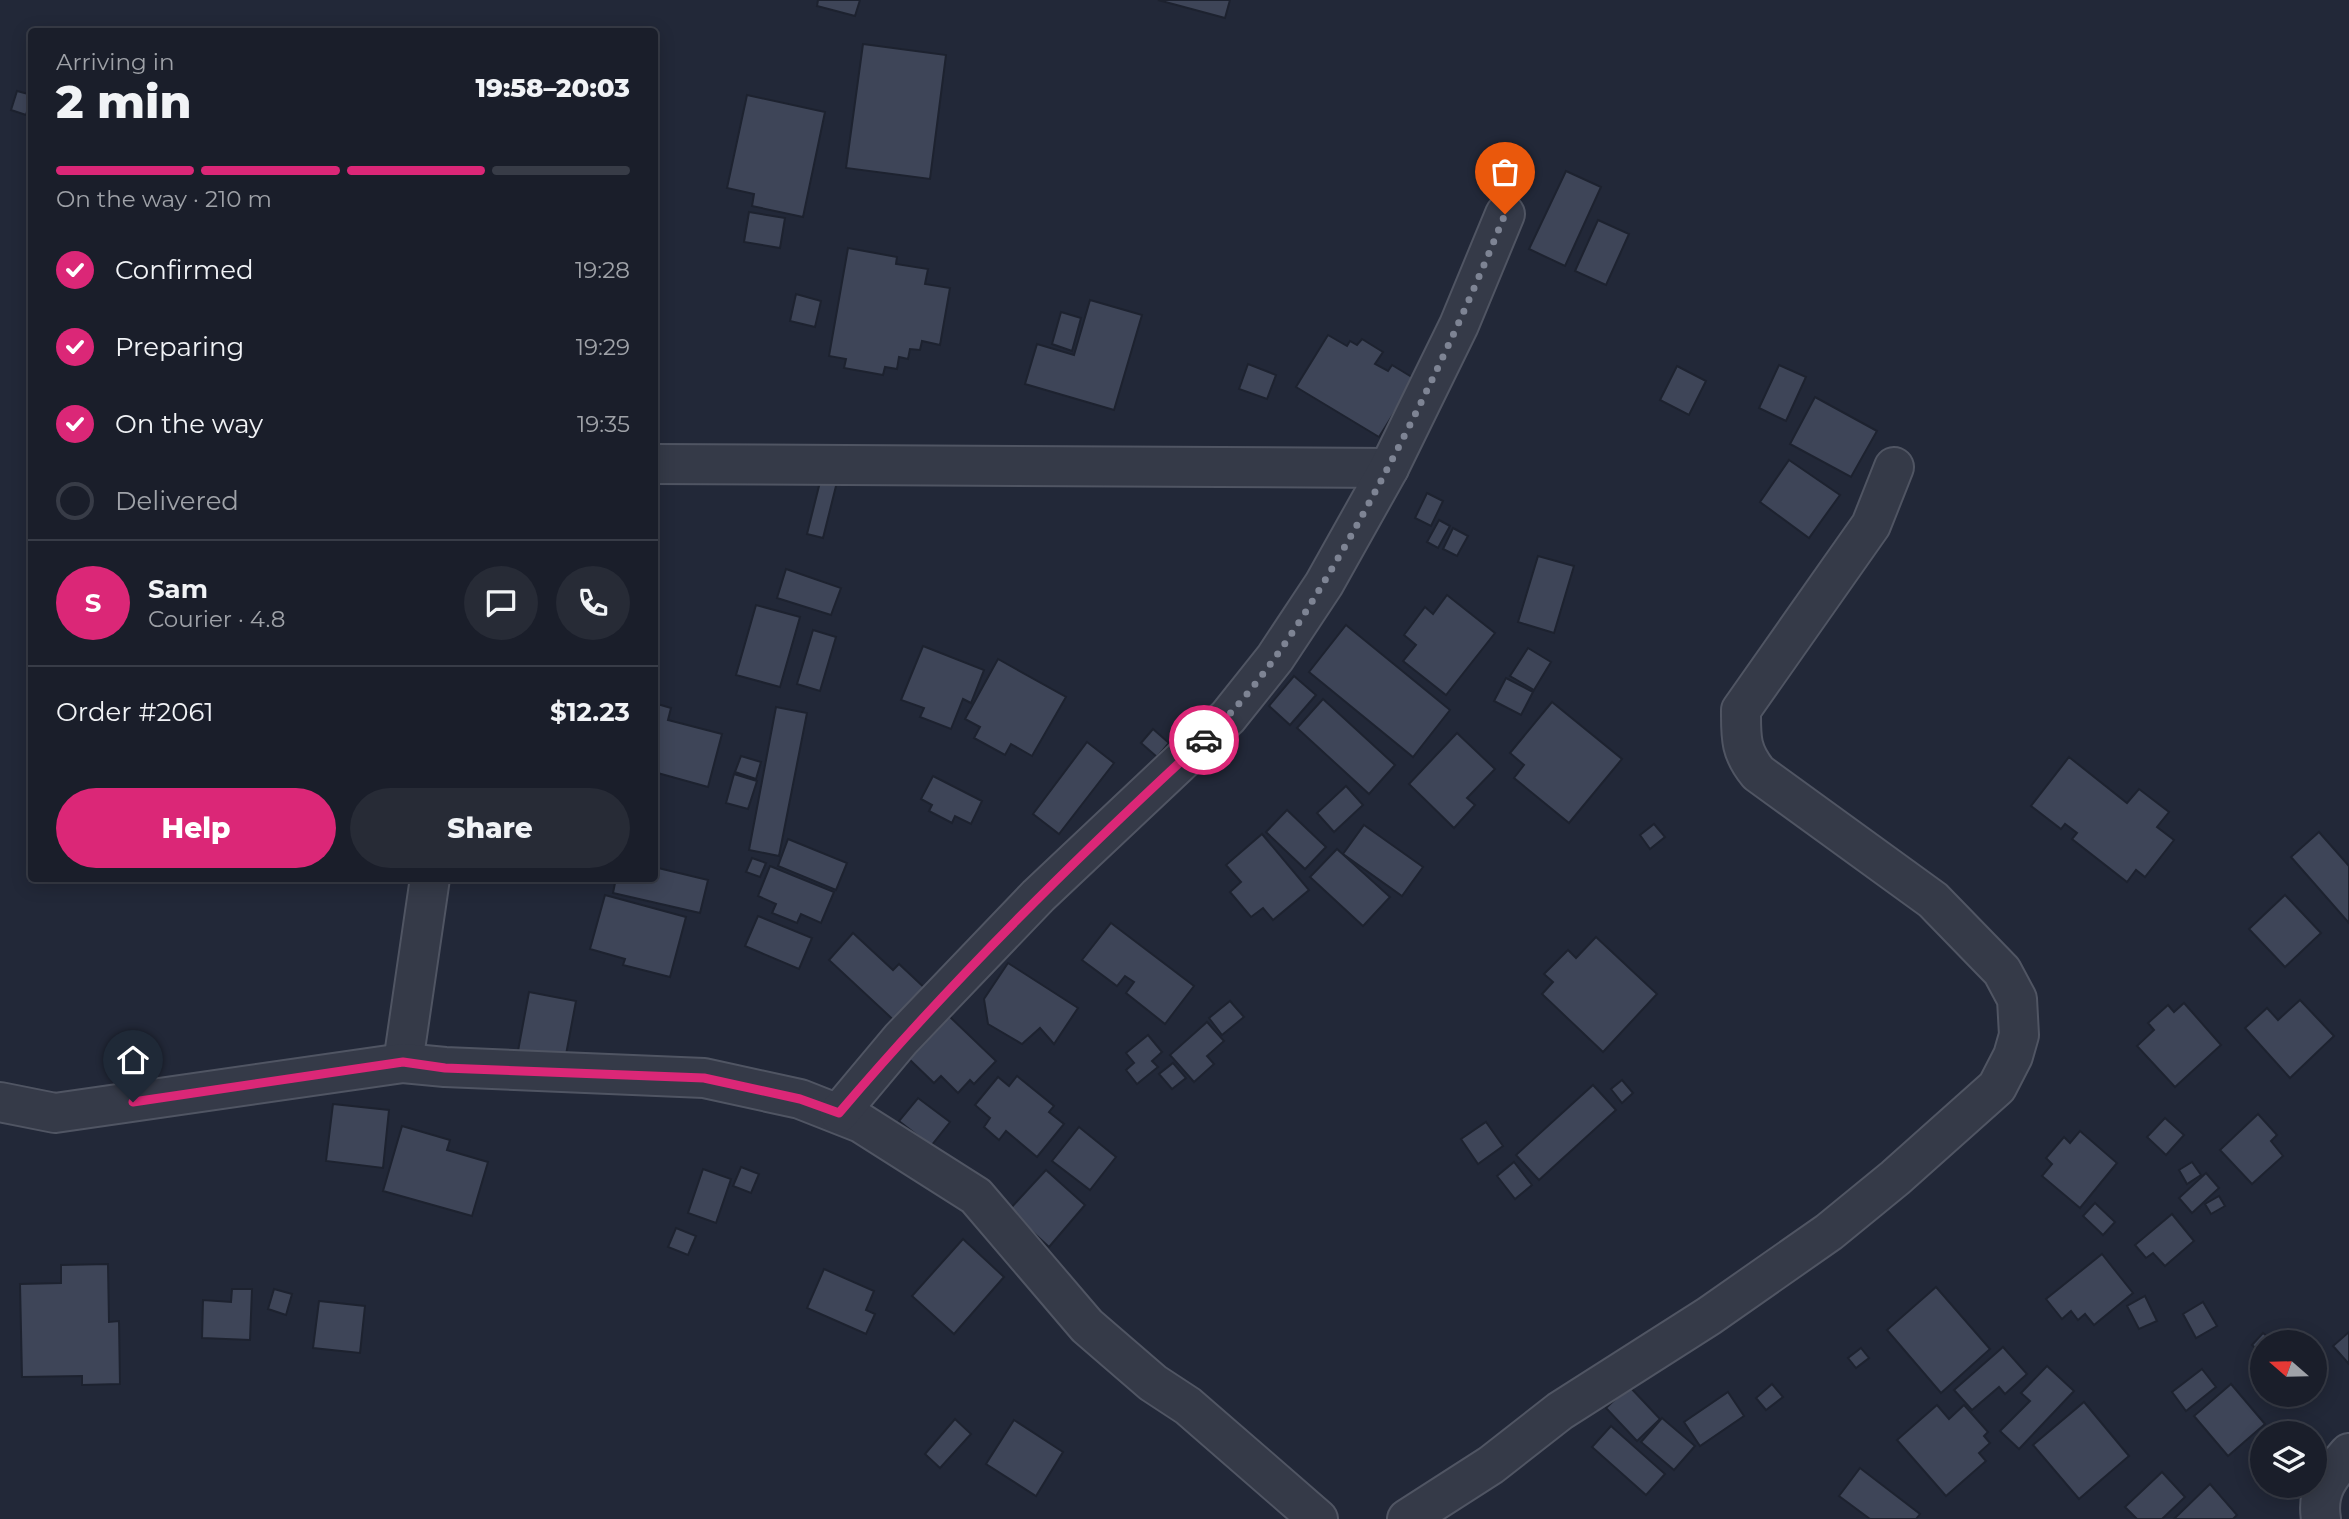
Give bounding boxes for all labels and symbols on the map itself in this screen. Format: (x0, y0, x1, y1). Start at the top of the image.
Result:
pin (1475, 142, 1535, 214)
courier (1169, 705, 1239, 775)
pin (103, 1030, 163, 1102)
north arrow (2250, 1330, 2328, 1407)

